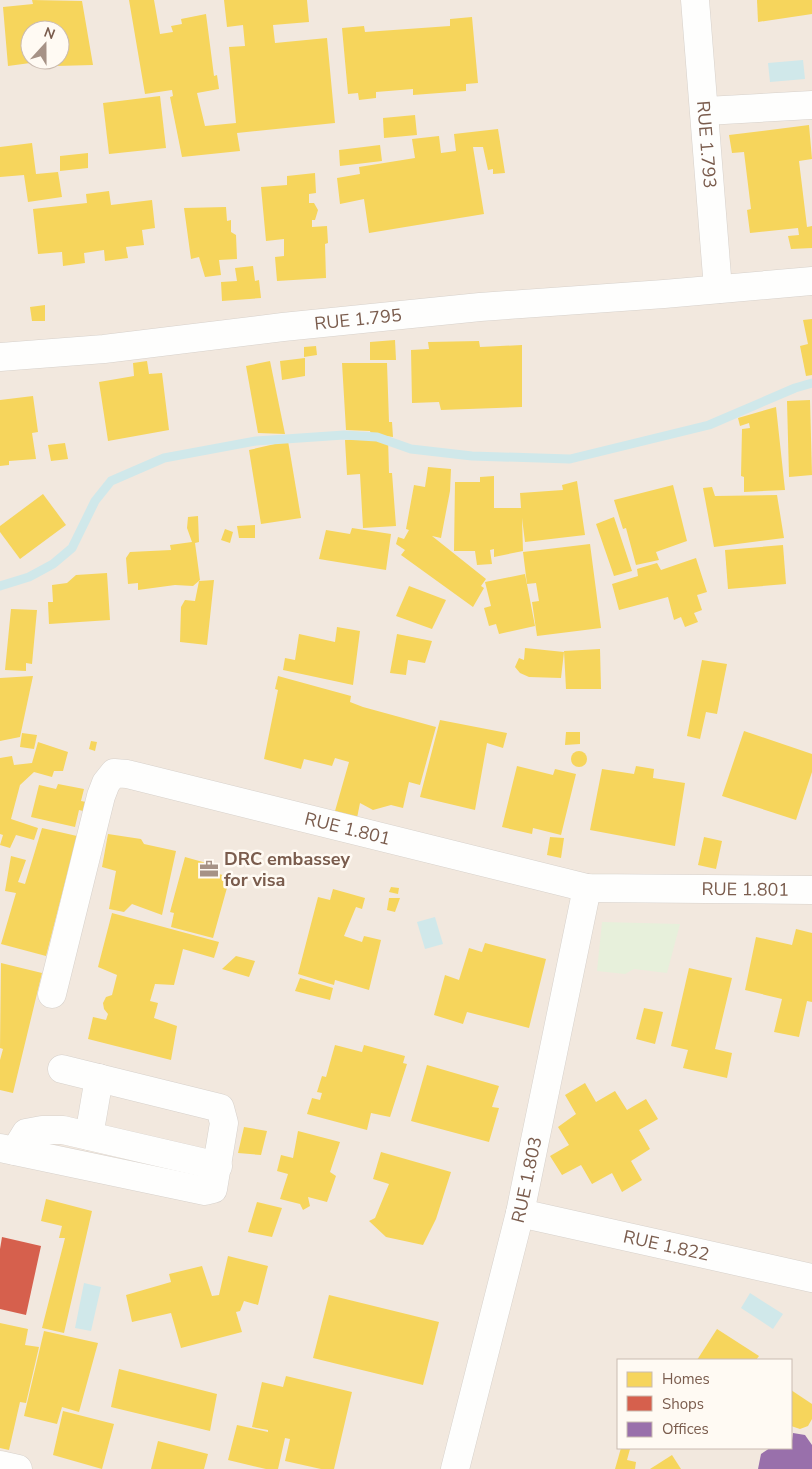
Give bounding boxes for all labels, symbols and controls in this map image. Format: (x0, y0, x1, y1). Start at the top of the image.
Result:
north arrow (20, 20, 70, 70)
text: N (41, 23, 58, 44)
street label: RUE 1.793 (691, 100, 722, 189)
street label: RUE 1.795 (313, 303, 403, 336)
street label: RUE 1.801 (302, 806, 393, 851)
place label: DRC embassey for visa (224, 847, 350, 892)
office icon: DRC embassey for visa (198, 858, 220, 880)
street label: RUE 1.801 (701, 877, 789, 902)
street label: RUE 1.803 (506, 1134, 547, 1226)
street label: RUE 1.822 (621, 1224, 712, 1267)
legend (617, 1359, 792, 1449)
text: Homes (662, 1369, 710, 1389)
text: Shops (662, 1394, 704, 1414)
text: Offices (662, 1419, 709, 1439)

